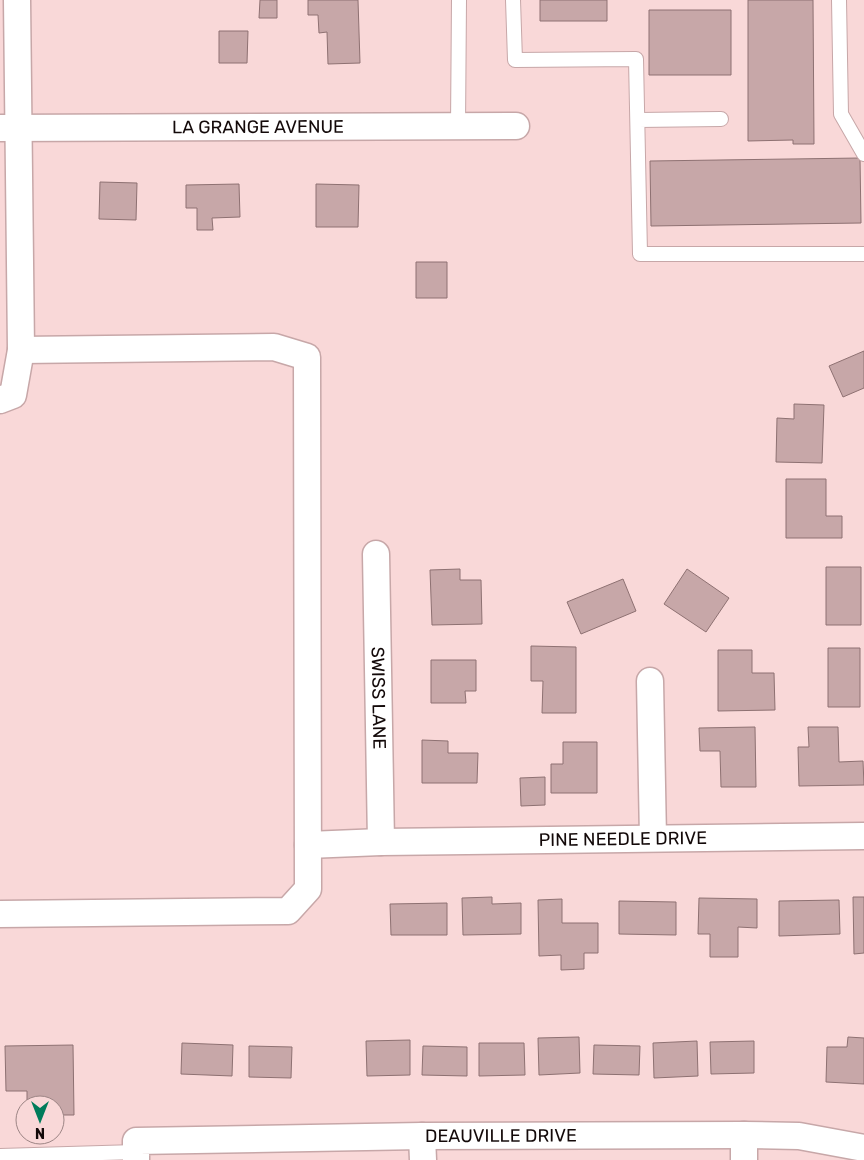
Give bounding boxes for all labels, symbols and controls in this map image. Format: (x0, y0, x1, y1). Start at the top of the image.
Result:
street label: LA GRANGE AVENUE (172, 116, 344, 138)
street label: SWISS LANE (367, 646, 390, 750)
street label: PINE NEEDLE DRIVE (539, 827, 707, 851)
north arrow (15, 1095, 65, 1145)
text: N (35, 1124, 45, 1141)
street label: DEAUVILLE DRIVE (425, 1125, 577, 1147)

